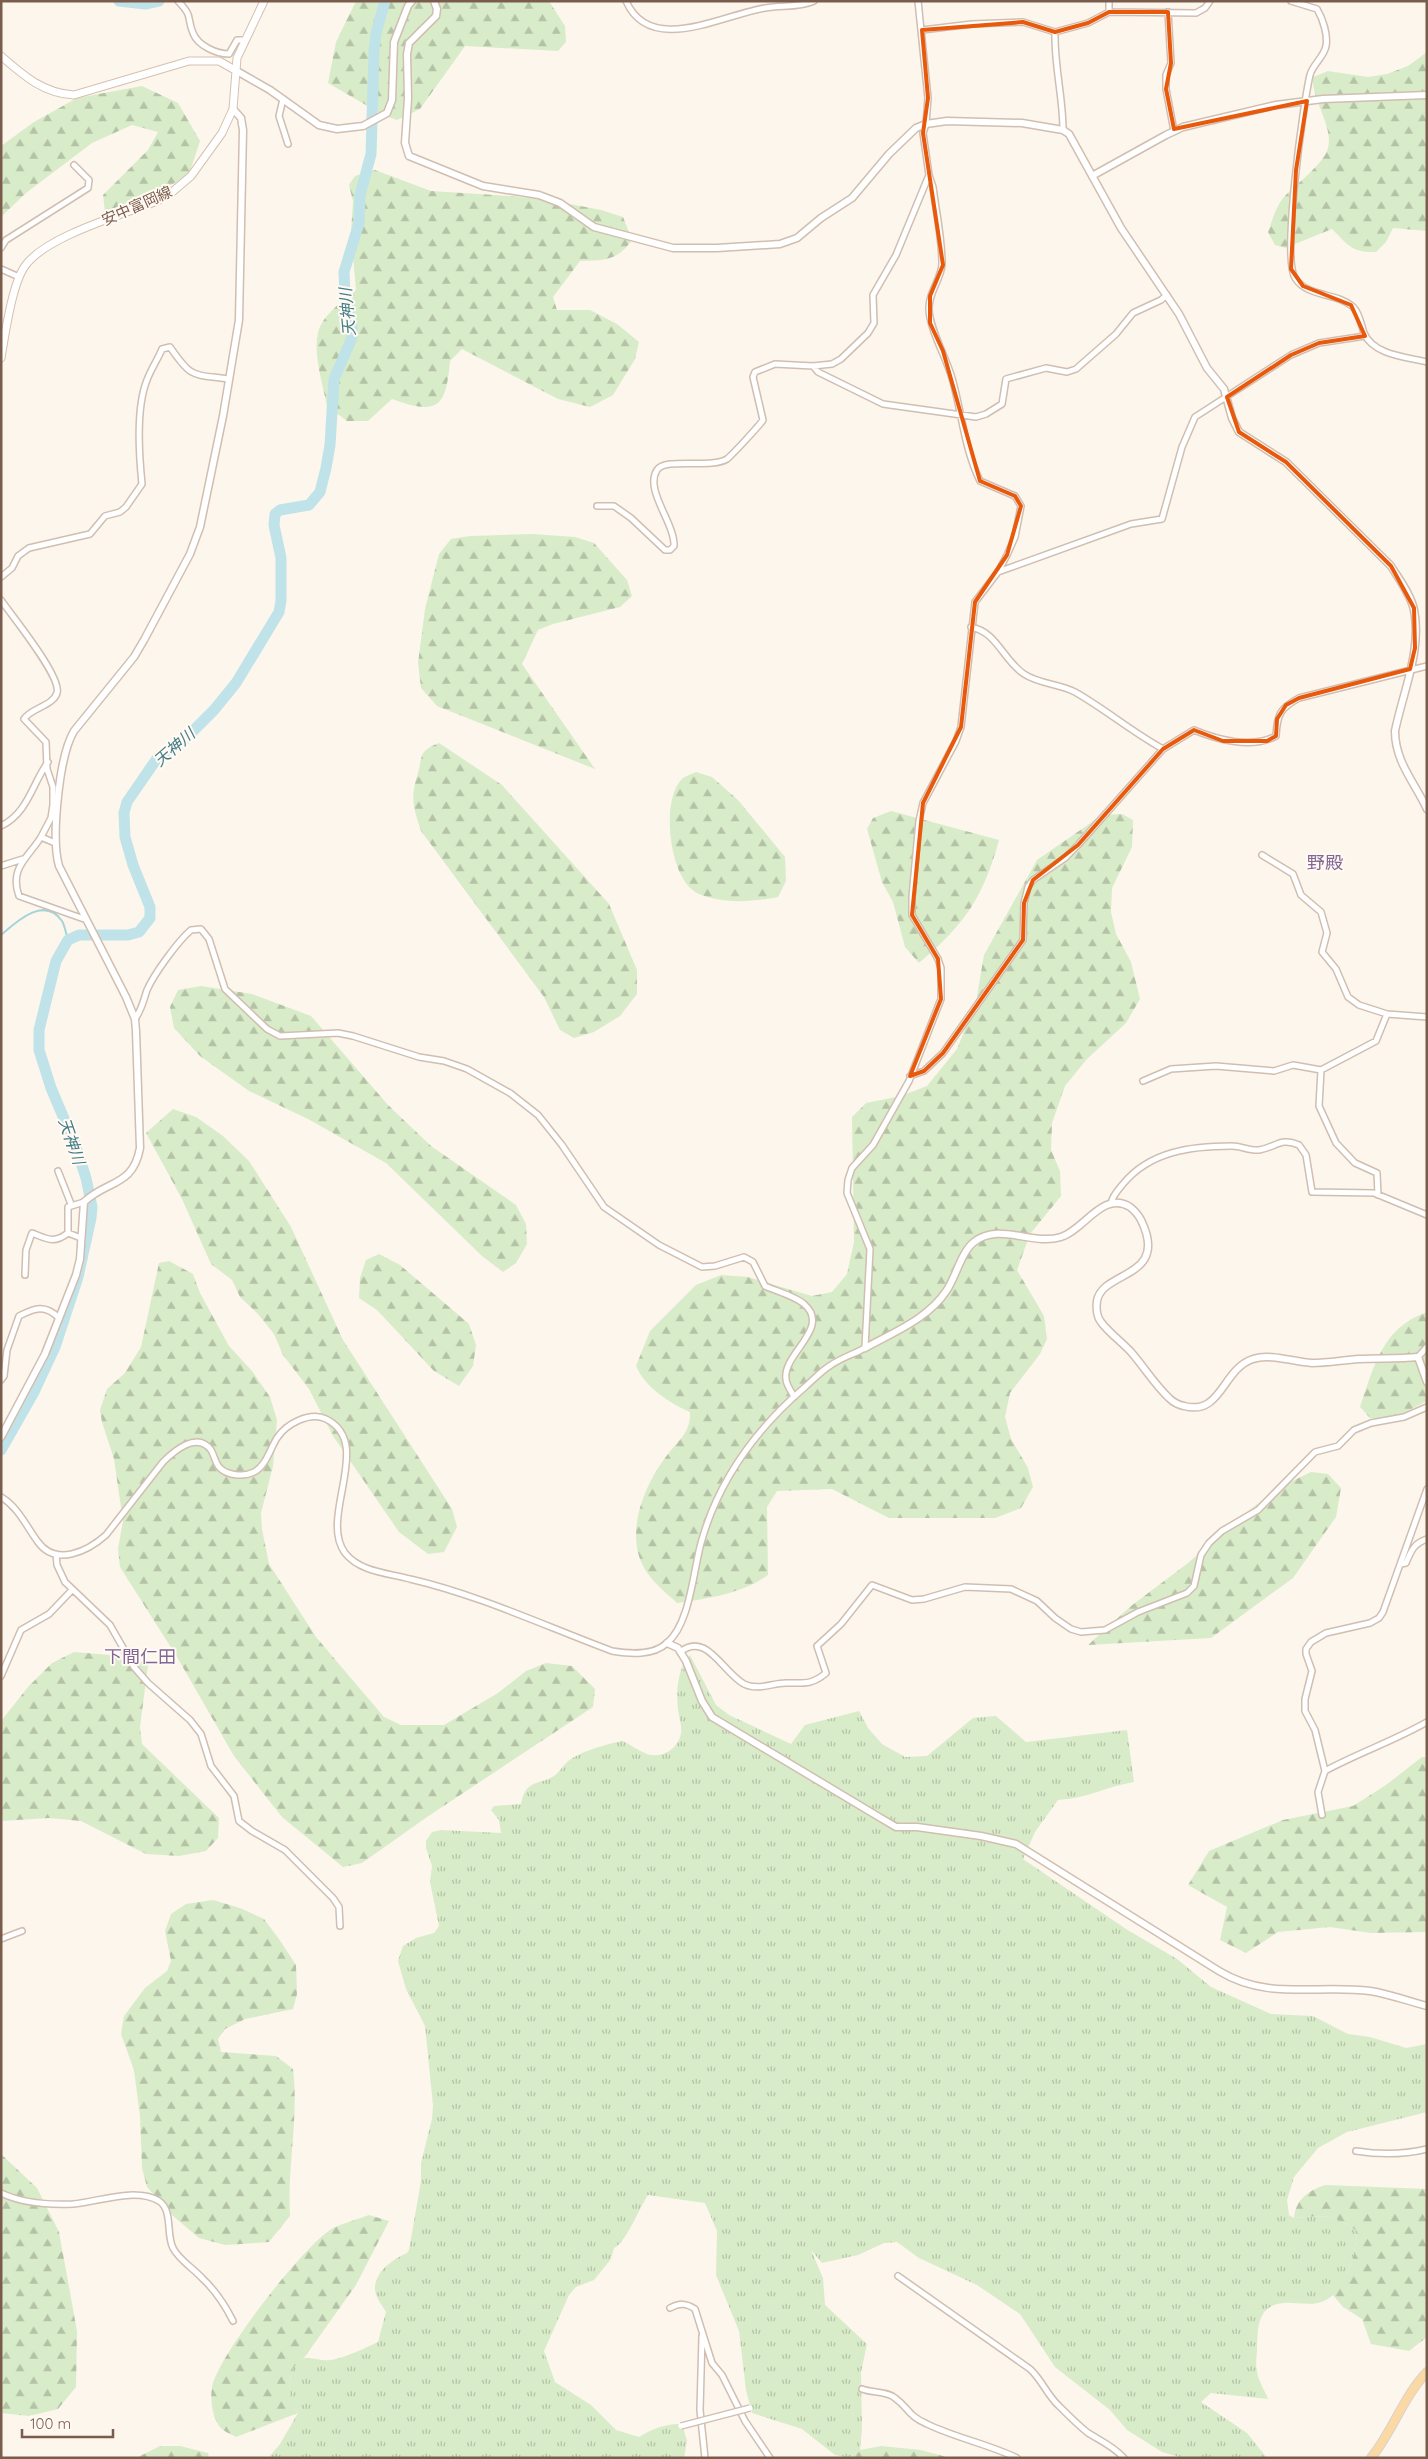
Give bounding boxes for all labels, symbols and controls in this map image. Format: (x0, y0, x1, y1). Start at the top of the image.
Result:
street label: 安中富岡線 (99, 182, 175, 229)
water label: 天神川 (335, 285, 359, 337)
water label: 天神川 (149, 722, 200, 770)
district label: 野殿 (1307, 851, 1343, 874)
water label: 天神川 (55, 1115, 90, 1169)
district label: 下間仁田 (104, 1645, 176, 1668)
scale bar (22, 2406, 114, 2438)
text: 100 m (30, 2414, 71, 2433)

